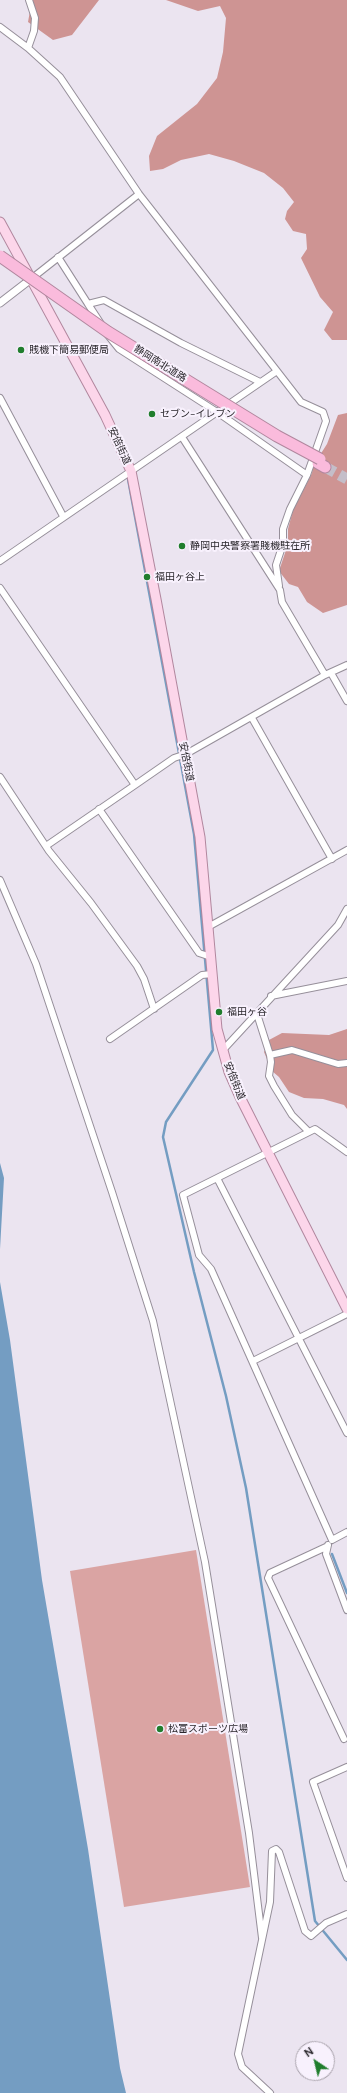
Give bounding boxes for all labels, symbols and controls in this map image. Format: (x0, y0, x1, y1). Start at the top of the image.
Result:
street label: 静岡南北道路 (131, 343, 189, 385)
place label: 賎機下簡易郵便局 (29, 344, 109, 356)
marker: 賎機下簡易郵便局 (16, 345, 26, 355)
place label: セブン-イレブン (160, 408, 235, 420)
marker: セブン-イレブン (147, 409, 157, 419)
street label: 安倍街道 (105, 425, 133, 467)
place label: 静岡中央警察署賤機駐在所 (190, 540, 310, 552)
marker: 静岡中央警察署賤機駐在所 (177, 541, 187, 551)
place label: 福田ヶ谷上 (155, 571, 205, 583)
marker: 福田ヶ谷上 (142, 572, 152, 582)
street label: 安倍街道 (176, 741, 196, 783)
place label: 福田ヶ谷 (227, 1006, 267, 1018)
marker: 福田ヶ谷 (214, 1007, 224, 1017)
street label: 安倍街道 (221, 1060, 247, 1102)
place label: 松富スポーツ広場 (168, 1723, 248, 1735)
marker: 松富スポーツ広場 (155, 1724, 165, 1734)
north arrow (295, 2041, 335, 2081)
text: N (301, 2044, 316, 2060)

